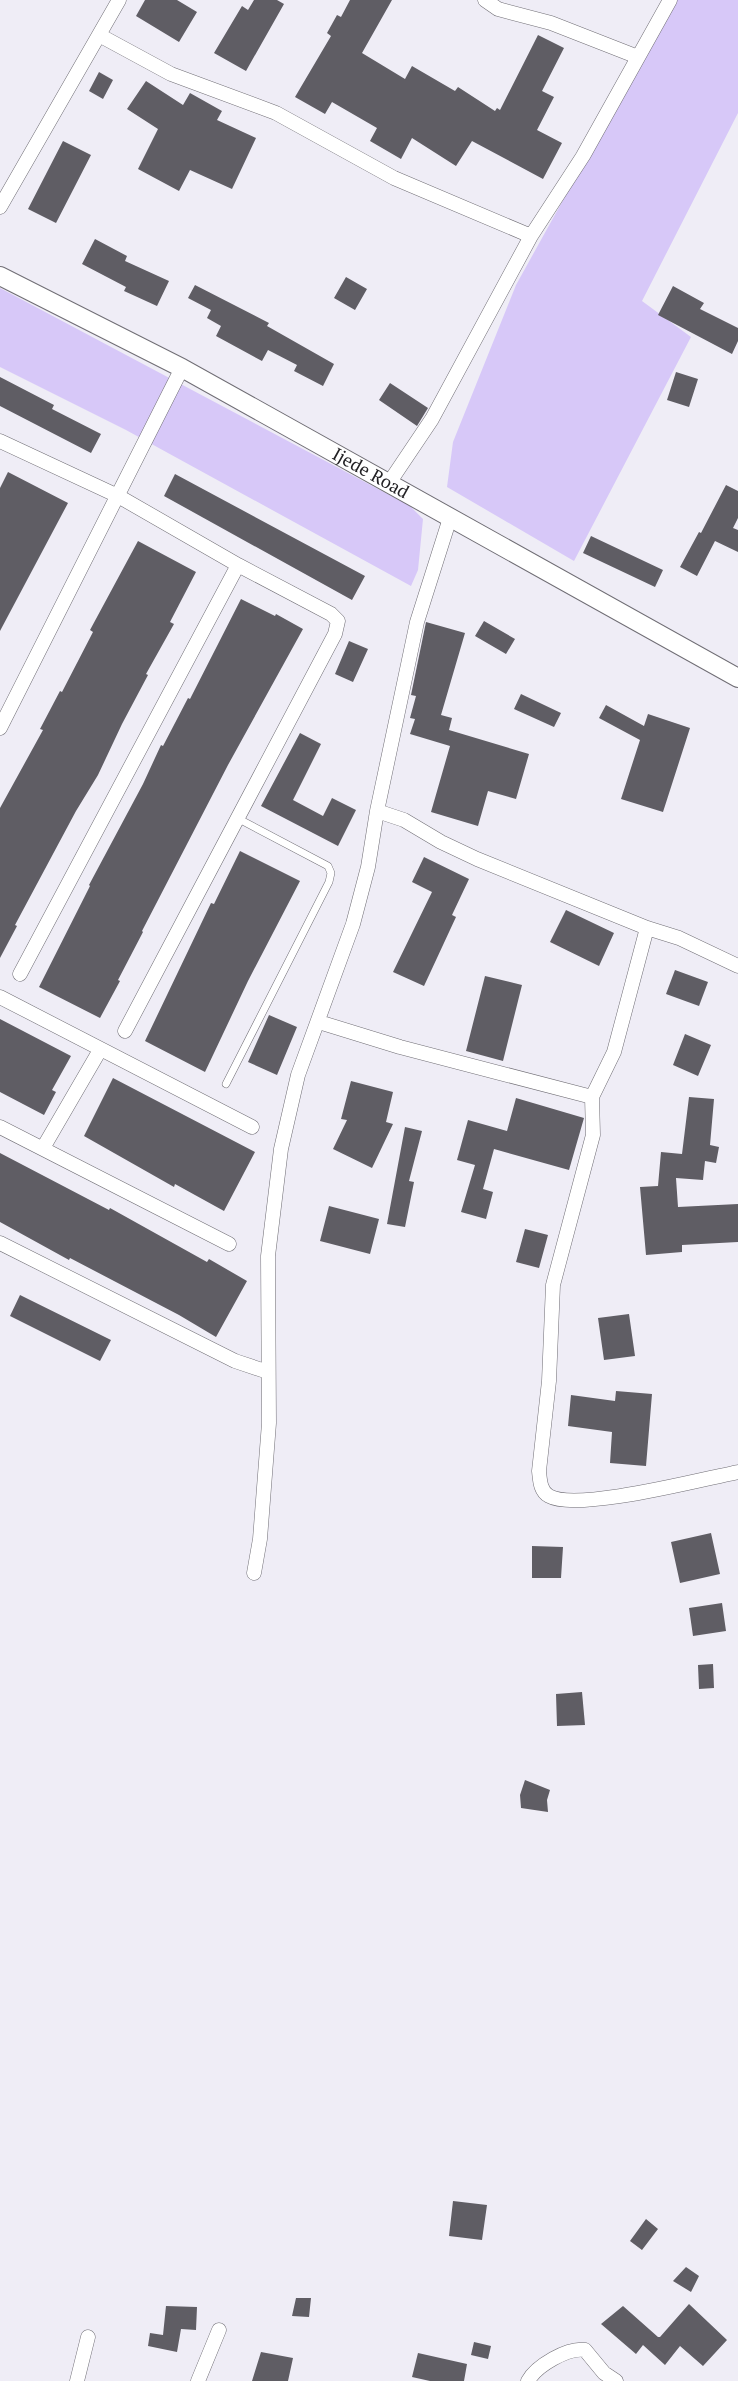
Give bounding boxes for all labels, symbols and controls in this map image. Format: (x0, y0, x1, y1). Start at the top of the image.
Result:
street label: Ijede Road (329, 441, 414, 503)

